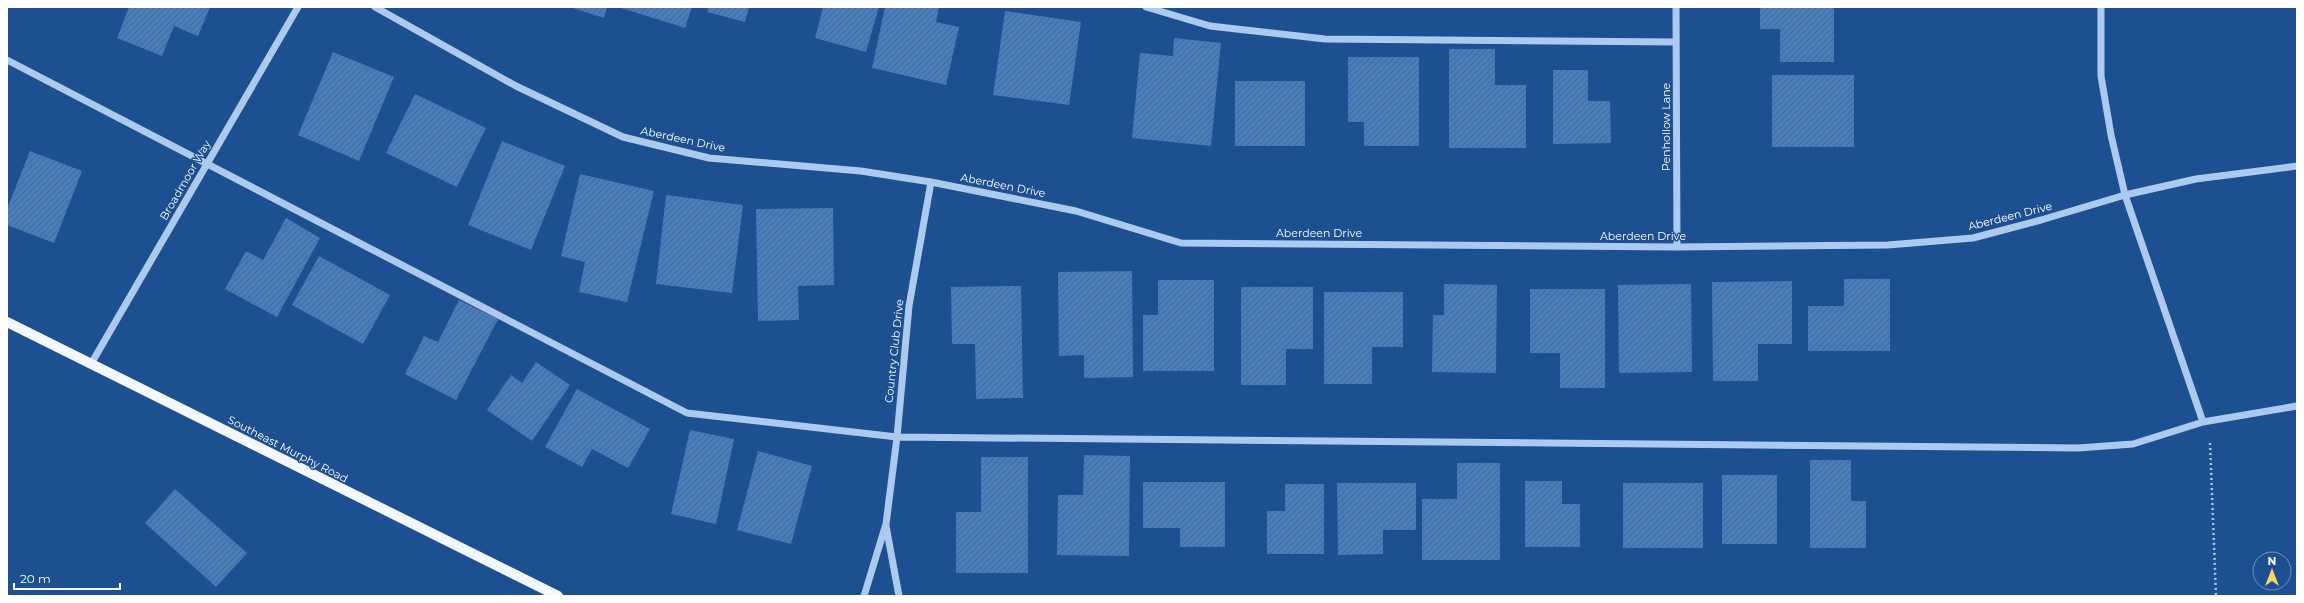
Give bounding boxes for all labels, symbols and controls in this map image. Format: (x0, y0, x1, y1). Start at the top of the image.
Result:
street label: Penhollow Lane (1659, 82, 1673, 171)
street label: Aberdeen Drive (639, 123, 727, 155)
street label: Broadmoor Way (156, 138, 214, 222)
street label: Aberdeen Drive (959, 170, 1047, 200)
street label: Aberdeen Drive (1967, 199, 2054, 233)
street label: Aberdeen Drive (1276, 226, 1362, 240)
street label: Aberdeen Drive (1600, 229, 1686, 243)
street label: Country Club Drive (882, 298, 906, 404)
street label: Southeast Murphy Road (226, 413, 350, 485)
north arrow (2252, 551, 2292, 591)
text: N (2268, 554, 2276, 568)
scale bar (14, 565, 120, 591)
text: 20 m (20, 571, 51, 586)

